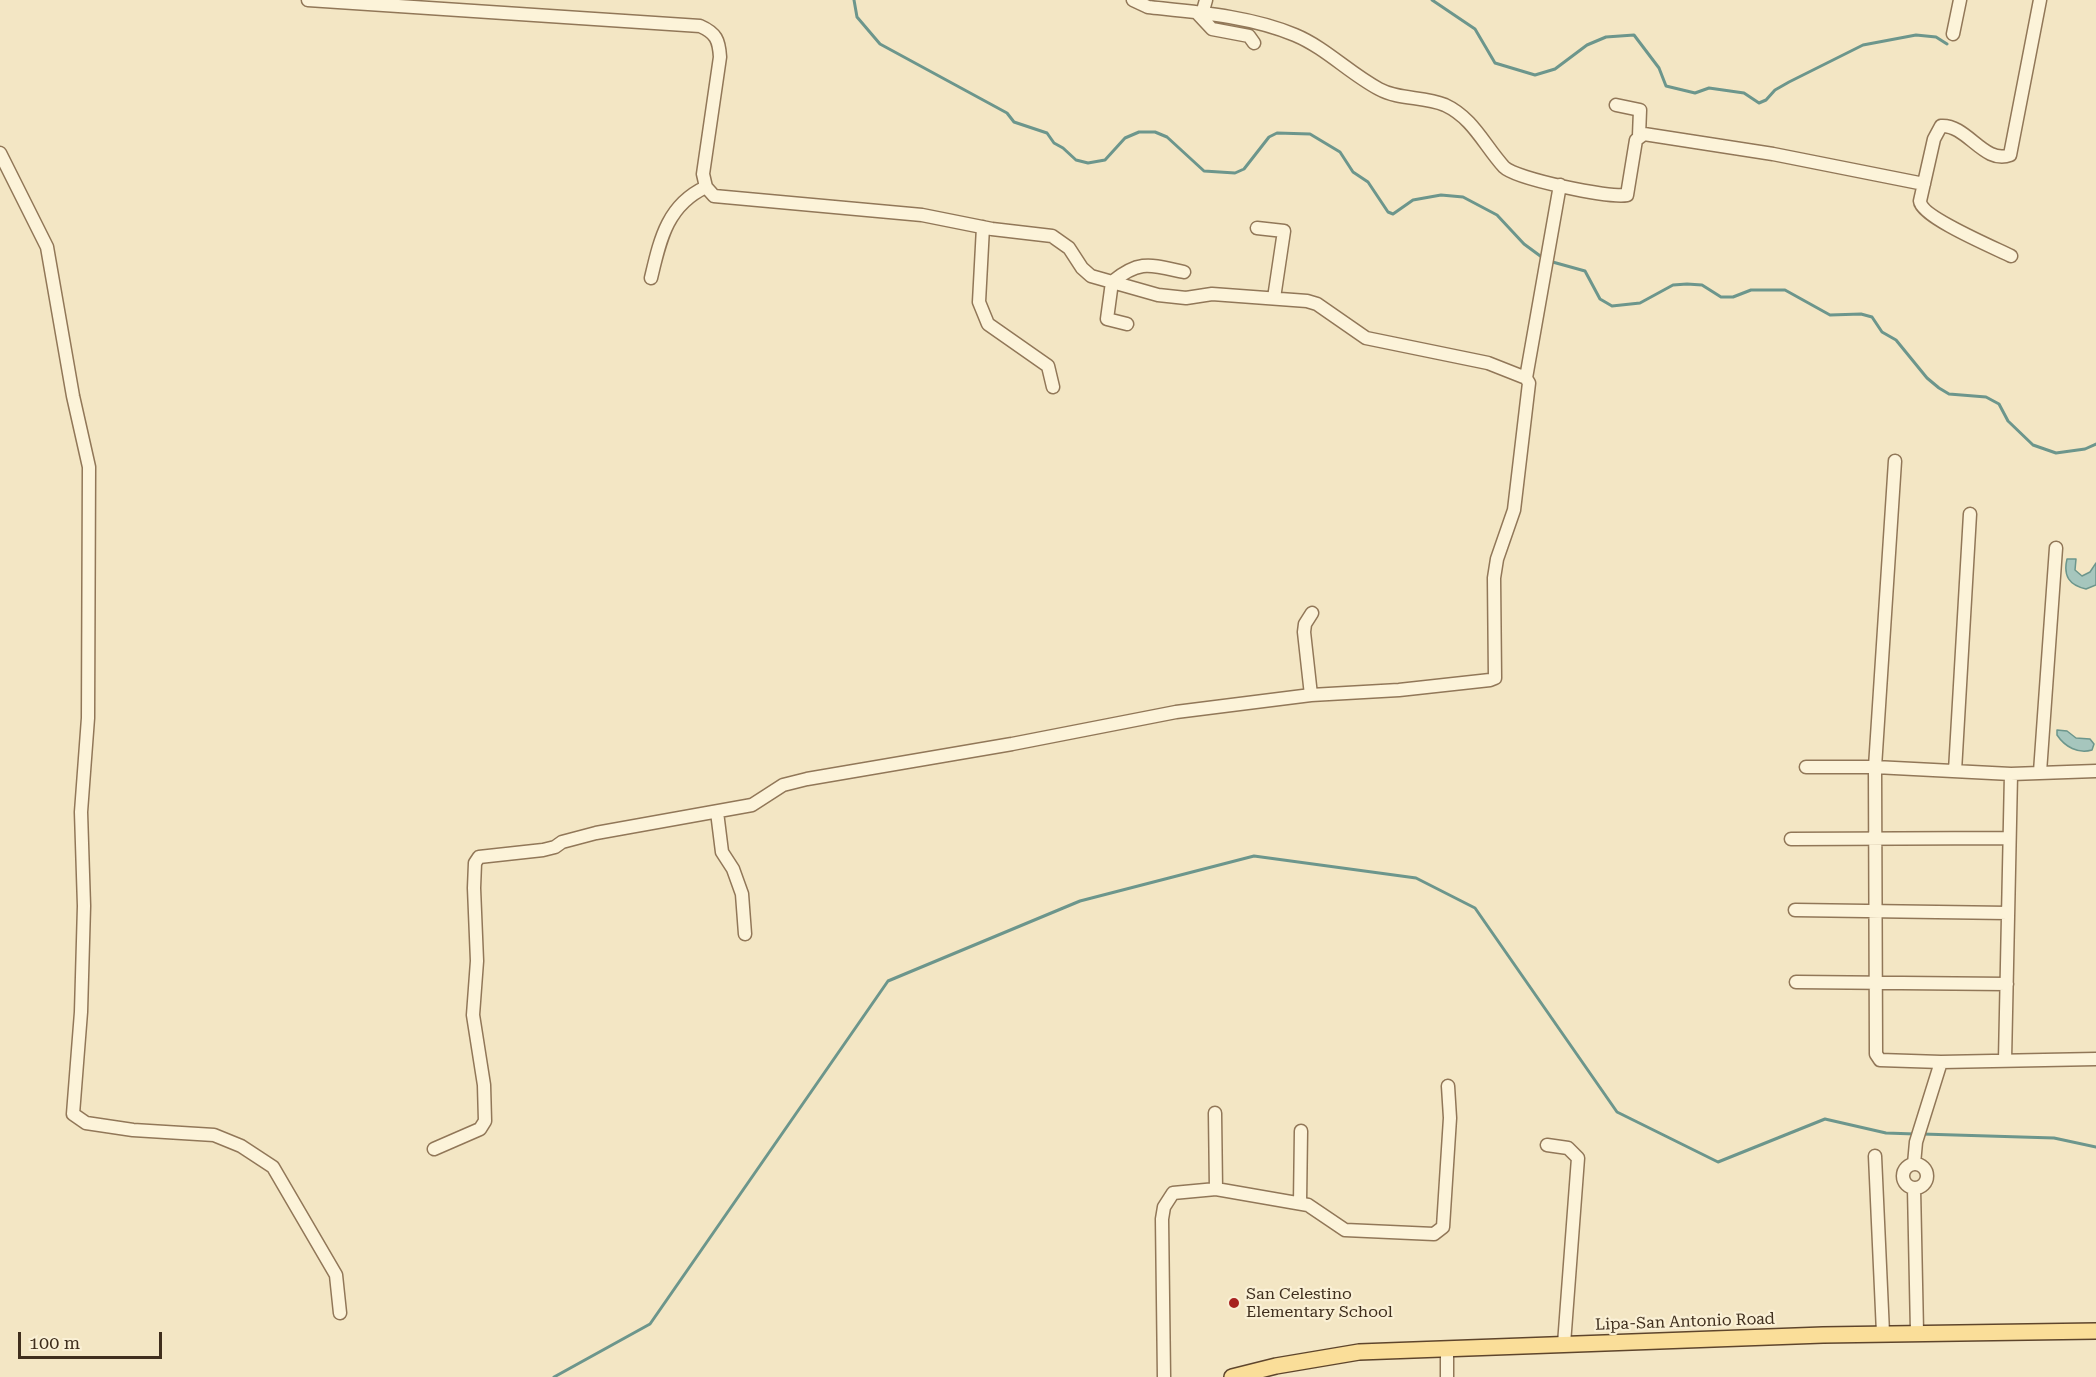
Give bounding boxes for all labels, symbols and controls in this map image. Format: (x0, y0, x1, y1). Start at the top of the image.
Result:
place label: San Celestino Elementary School (1246, 1284, 1393, 1322)
marker: San Celestino Elementary School (1227, 1296, 1241, 1310)
street label: Lipa-San Antonio Road (1595, 1309, 1775, 1335)
scale bar (21, 1320, 165, 1358)
text: 100 m (29, 1332, 80, 1353)

